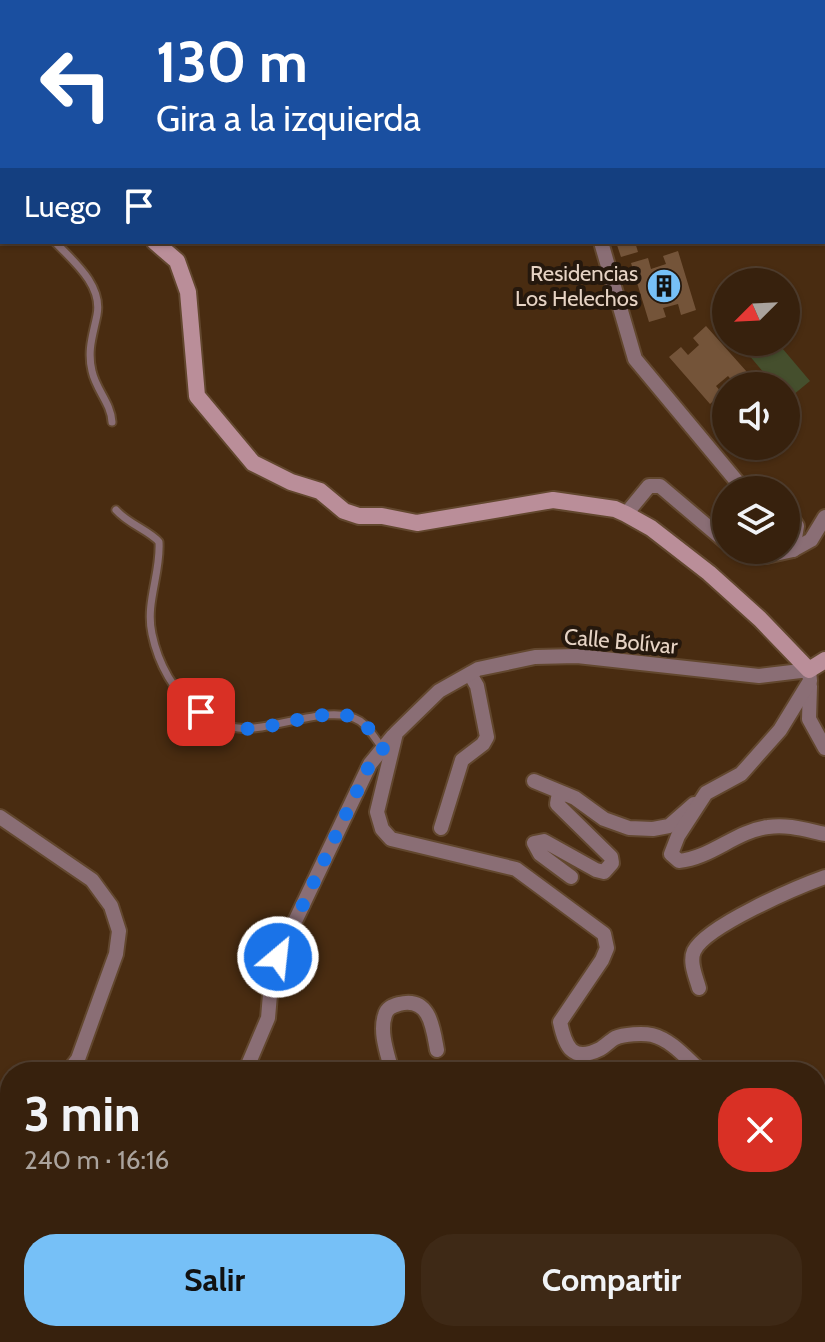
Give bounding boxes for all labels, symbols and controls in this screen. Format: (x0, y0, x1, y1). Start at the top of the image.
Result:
text: 130 m (156, 28, 308, 96)
icon: left (24, 32, 128, 136)
text: Gira a la izquierda (156, 96, 421, 140)
icon: arrive (117, 184, 161, 228)
text: Luego (24, 188, 101, 225)
place label: Residencias Los Helechos (515, 260, 638, 312)
building icon: Residencias Los Helechos (645, 267, 683, 305)
north arrow (712, 268, 800, 356)
map controls (712, 268, 800, 564)
button: sound (712, 372, 800, 460)
button: layers (712, 476, 800, 564)
street label: Calle Bolívar (563, 623, 679, 660)
pin (167, 678, 235, 746)
icon: arrive (179, 690, 223, 734)
position arrow (236, 915, 320, 999)
text: 3 min (24, 1085, 140, 1143)
button: close (718, 1088, 802, 1172)
text: 240 m · 16:16 (24, 1144, 169, 1176)
button: Salir (24, 1234, 405, 1326)
button: Compartir (421, 1234, 802, 1326)

